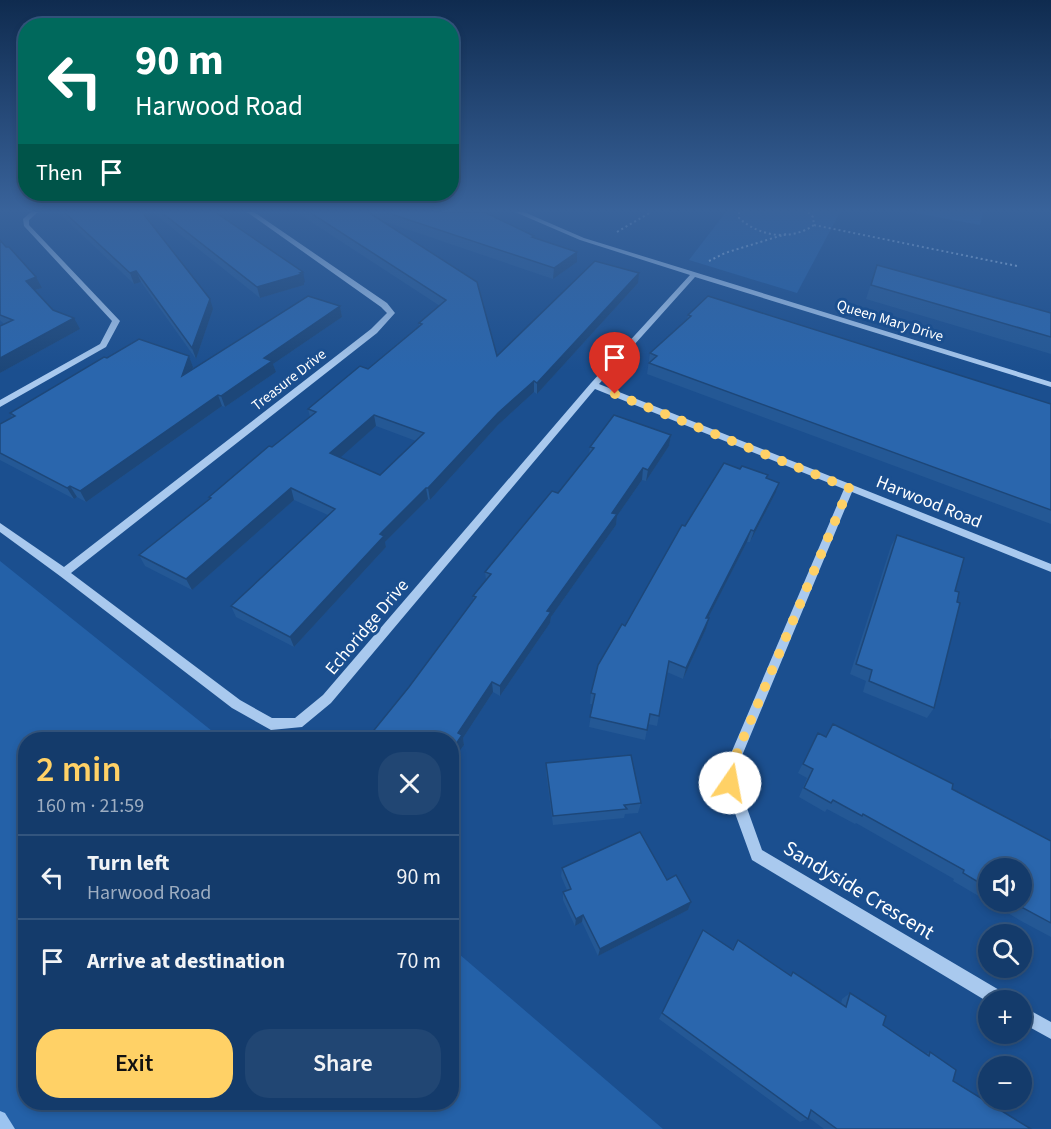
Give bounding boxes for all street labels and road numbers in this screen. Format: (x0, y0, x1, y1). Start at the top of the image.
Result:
street label: Queen Mary Drive (834, 295, 946, 347)
street label: Treasure Drive (247, 344, 331, 416)
street label: Harwood Road (872, 469, 986, 535)
street label: Echoridge Drive (319, 574, 415, 680)
street label: Sandyside Crescent (778, 833, 940, 947)

